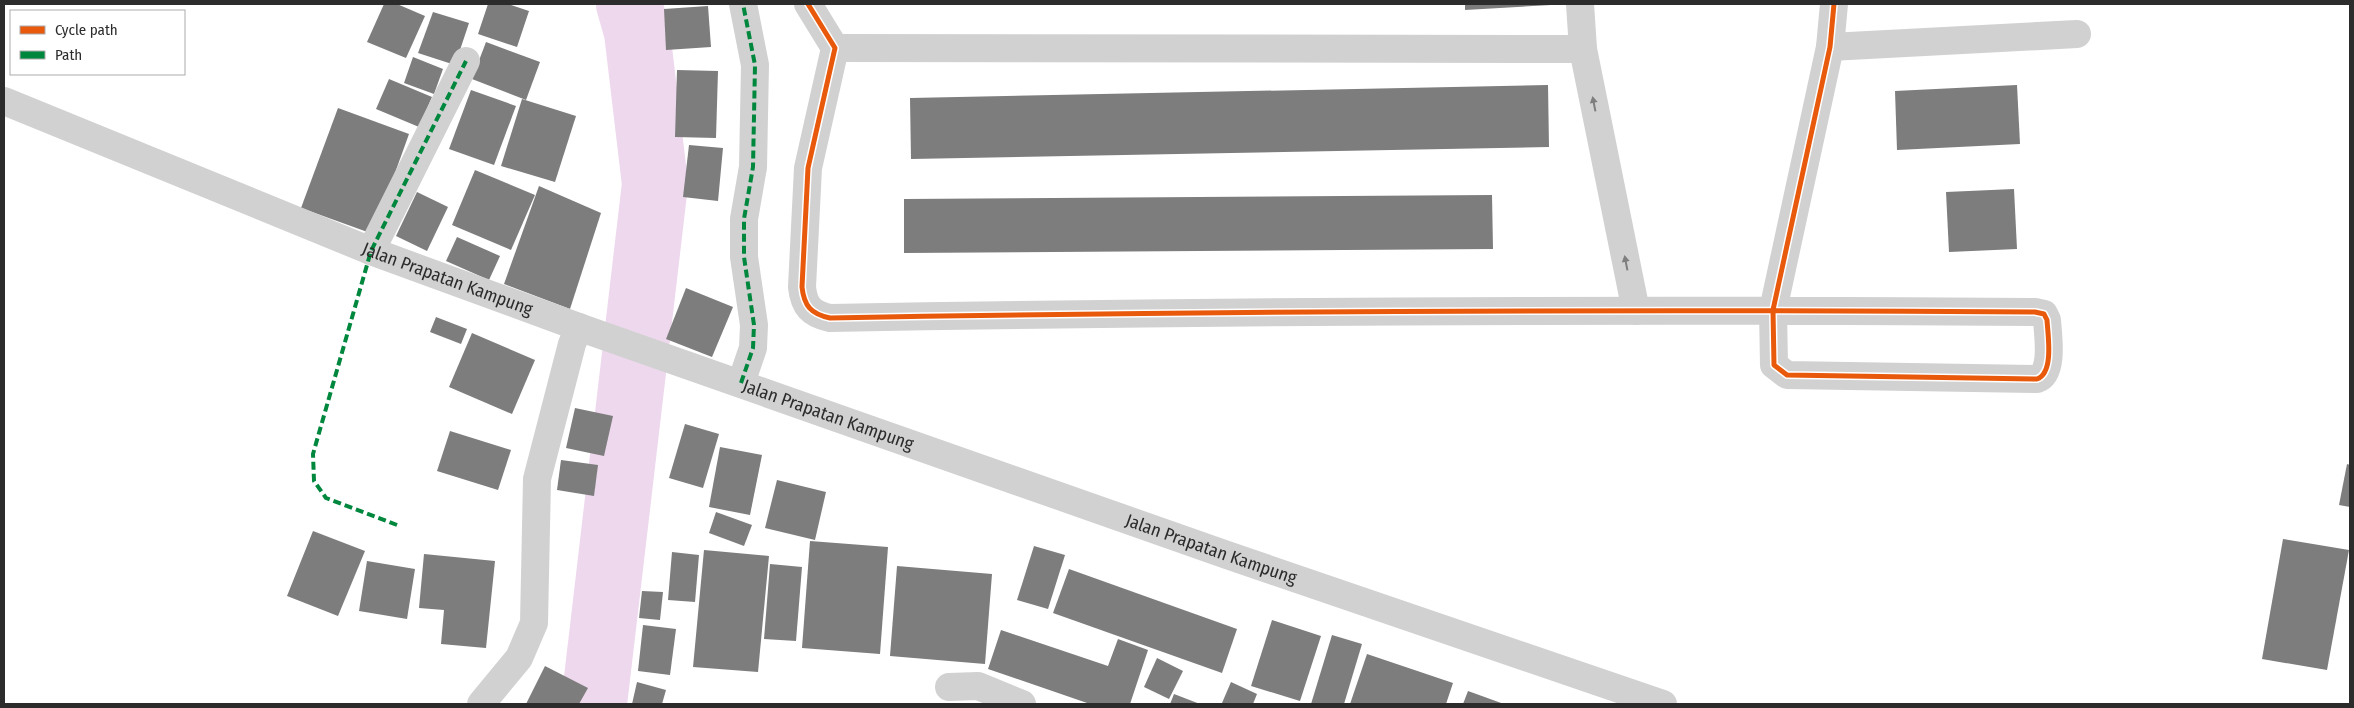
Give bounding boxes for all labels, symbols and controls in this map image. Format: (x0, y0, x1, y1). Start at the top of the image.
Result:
legend (10, 10, 185, 75)
text: Cycle path (55, 21, 118, 39)
text: Path (55, 46, 82, 64)
one-way arrow (1590, 96, 1598, 111)
street label: Jalan Prapatan Kampung (359, 238, 536, 321)
one-way arrow (1622, 255, 1630, 270)
street label: Jalan Prapatan Kampung (739, 375, 917, 455)
street label: Jalan Prapatan Kampung (1123, 509, 1300, 589)

